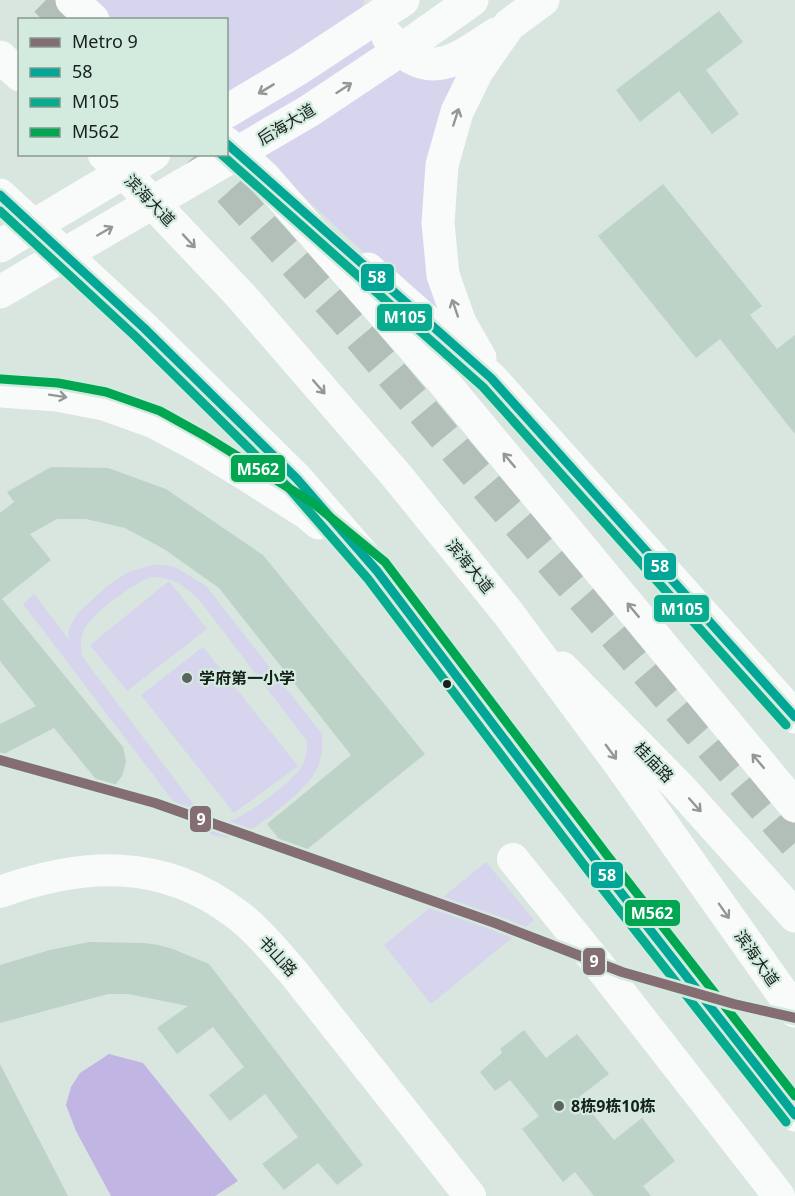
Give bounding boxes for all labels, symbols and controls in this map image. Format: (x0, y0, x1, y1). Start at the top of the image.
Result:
legend (18, 18, 228, 156)
text: Metro 9 (72, 29, 138, 53)
text: 58 (72, 59, 93, 83)
one-way arrow (336, 81, 353, 94)
one-way arrow (258, 83, 275, 95)
text: M105 (72, 89, 119, 113)
street label: 后海大道 (253, 98, 319, 150)
one-way arrow (451, 108, 462, 127)
text: M562 (72, 119, 119, 143)
street label: 滨海大道 (120, 169, 180, 231)
one-way arrow (96, 224, 113, 236)
one-way arrow (182, 234, 196, 249)
line badge: 58 (360, 263, 395, 292)
text: 58 (368, 266, 386, 288)
one-way arrow (449, 298, 460, 317)
line badge: M105 (376, 303, 433, 332)
text: M105 (384, 306, 426, 328)
one-way arrow (312, 379, 326, 394)
one-way arrow (48, 390, 68, 401)
one-way arrow (502, 452, 515, 468)
line badge: M562 (230, 454, 286, 483)
text: M562 (237, 458, 279, 480)
street label: 滨海大道 (441, 534, 499, 598)
line badge: 58 (643, 552, 677, 581)
text: 58 (651, 555, 669, 577)
line badge: M105 (653, 594, 710, 623)
text: M105 (661, 598, 703, 620)
one-way arrow (627, 603, 640, 619)
place label: 学府第一小学 (199, 667, 295, 689)
marker: 学府第一小学 (180, 671, 194, 685)
unlabelled marker (441, 678, 453, 690)
street label: 桂庙路 (629, 737, 679, 787)
one-way arrow (605, 744, 617, 760)
one-way arrow (751, 753, 764, 769)
one-way arrow (688, 798, 703, 813)
line badge: 9 (189, 805, 212, 833)
text: 9 (196, 808, 206, 830)
line badge: 58 (590, 861, 624, 889)
text: 58 (598, 864, 616, 886)
line badge: M562 (624, 899, 681, 927)
text: M562 (631, 902, 673, 924)
one-way arrow (718, 903, 730, 919)
street label: 滨海大道 (730, 925, 784, 991)
street label: 书山路 (254, 931, 302, 981)
line badge: 9 (582, 947, 606, 976)
text: 9 (589, 950, 599, 972)
place label: 8栋9栋10栋 (571, 1095, 656, 1117)
marker: 8栋9栋10栋 (552, 1099, 566, 1113)

